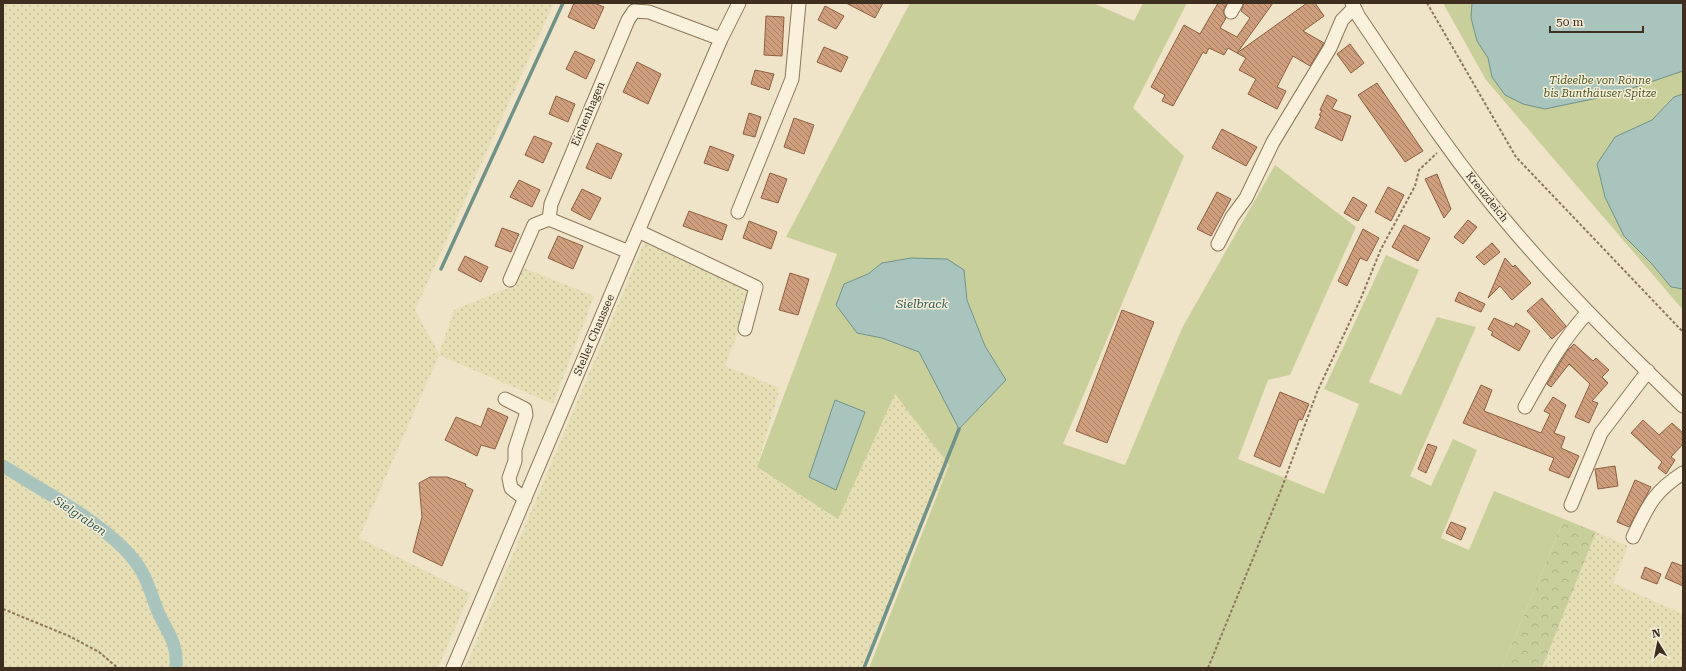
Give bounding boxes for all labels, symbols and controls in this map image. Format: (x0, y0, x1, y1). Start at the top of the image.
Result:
scale bar (1550, 8, 1643, 34)
text: 50 m (1556, 15, 1583, 29)
park label: Tideelbe von Rönne bis Bunthäuser Spitze (1544, 74, 1657, 100)
street label: Eichenhagen (569, 80, 607, 148)
street label: Kreuzdeich (1463, 169, 1511, 225)
street label: Steller Chaussee (571, 292, 617, 378)
water label: Sielbrack (895, 297, 949, 311)
water label: Sielgraben (50, 493, 109, 539)
north arrow (1638, 623, 1678, 663)
text: N (1651, 626, 1662, 641)

